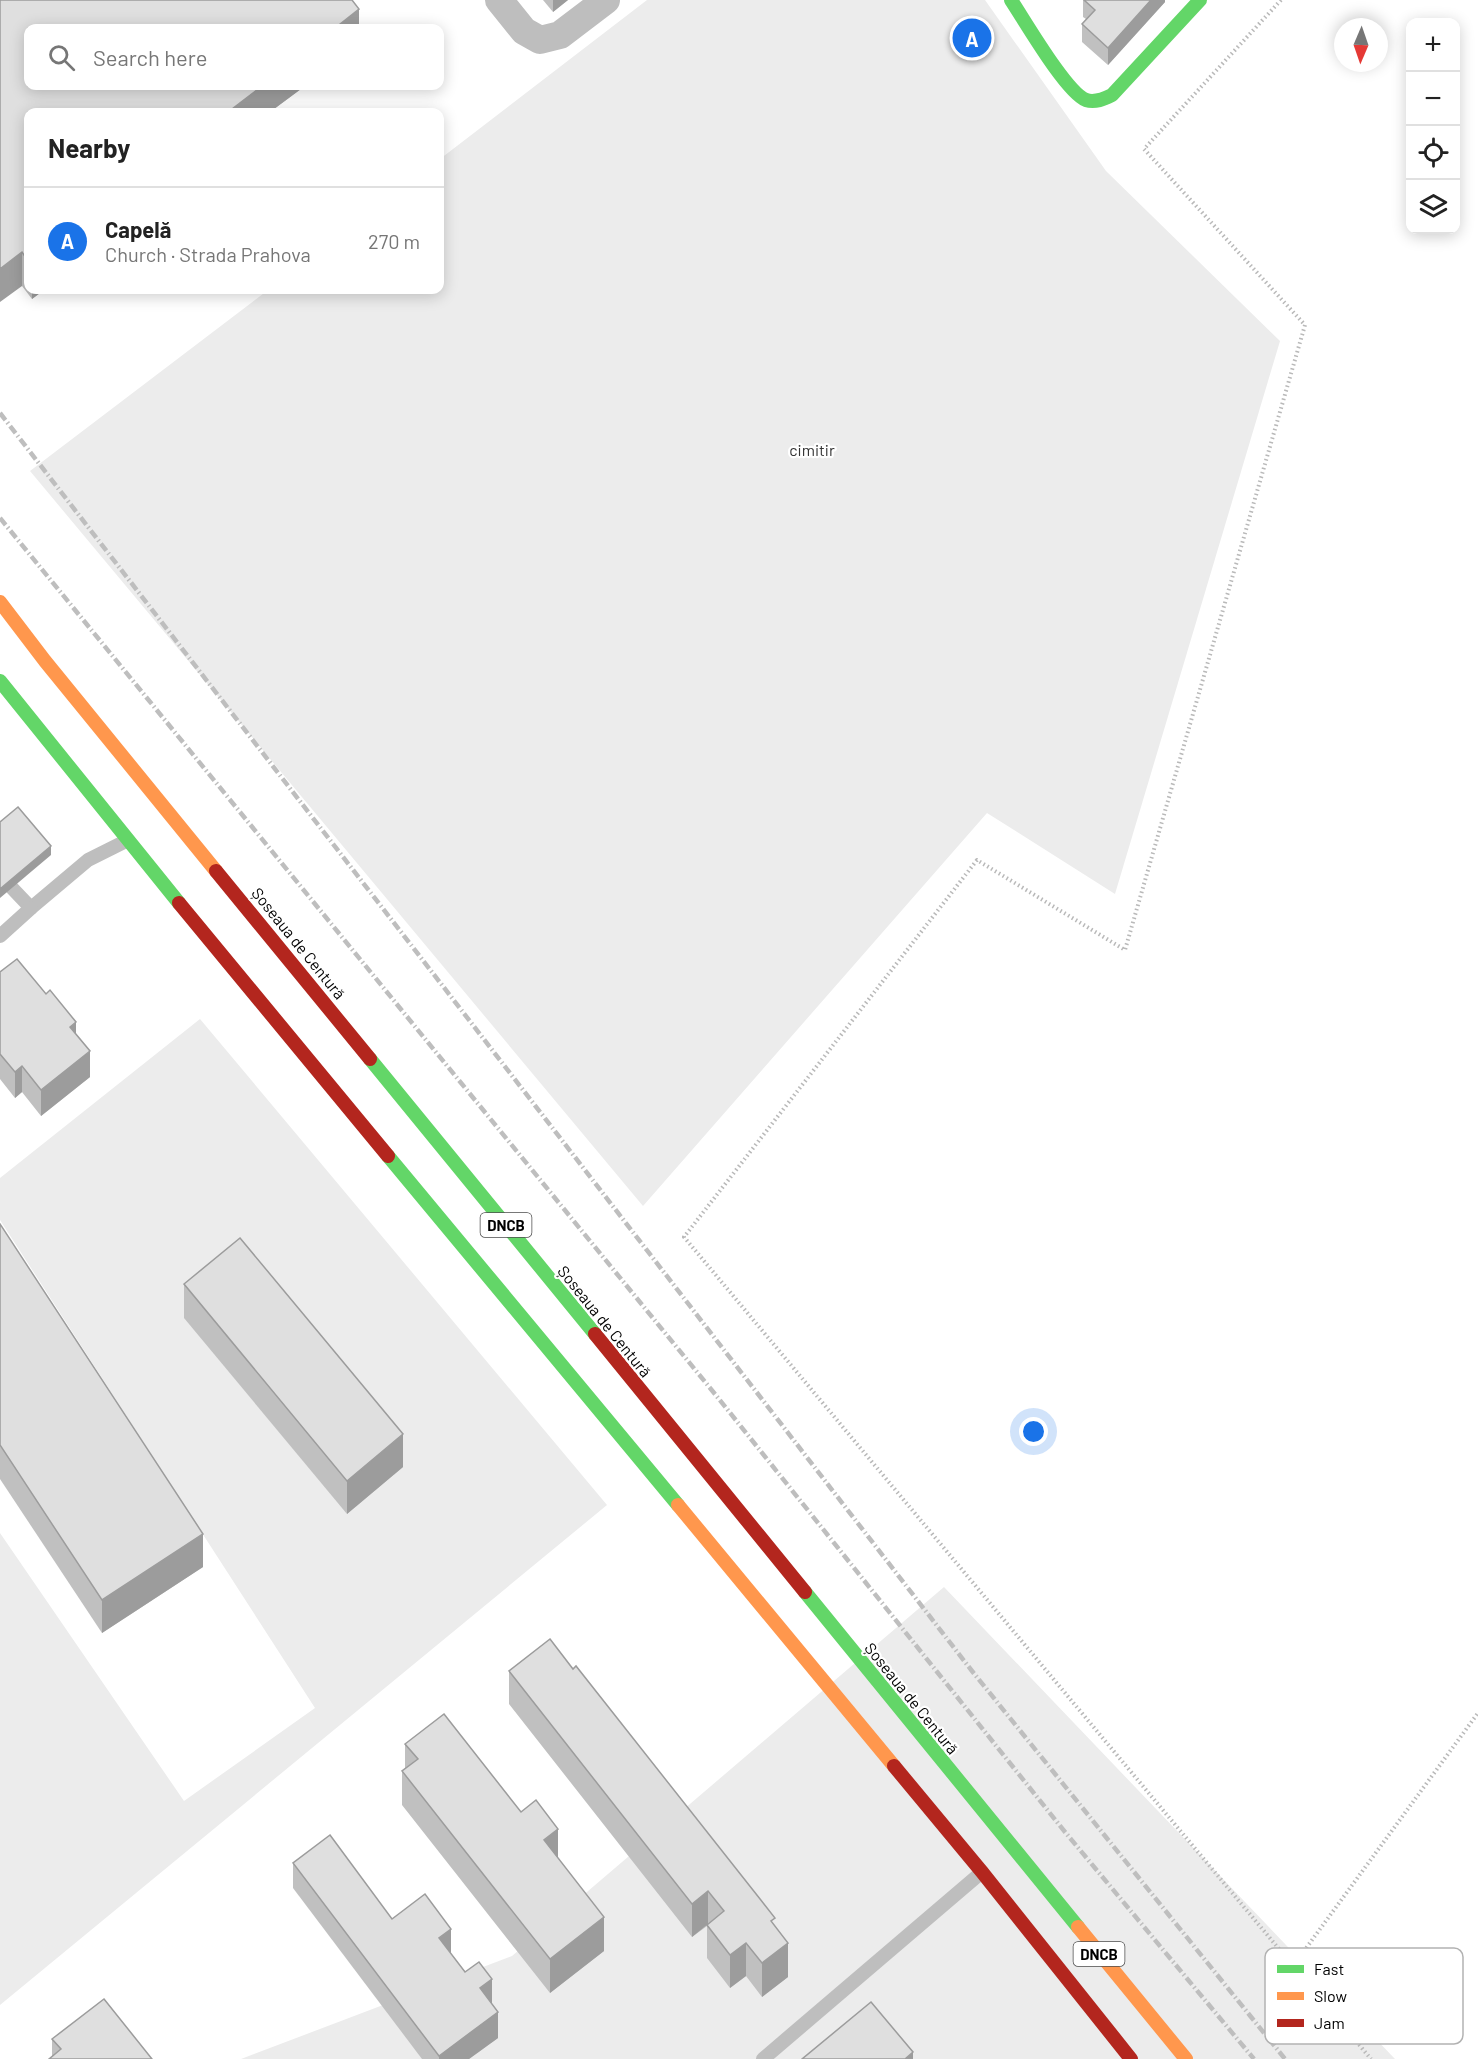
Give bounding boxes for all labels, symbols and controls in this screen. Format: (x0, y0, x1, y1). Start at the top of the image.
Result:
pin: A (952, 15, 992, 60)
north arrow (1334, 18, 1388, 72)
map controls (1406, 18, 1460, 234)
button: + (1406, 18, 1460, 72)
search box (24, 24, 444, 90)
icon: search (45, 41, 78, 74)
text: Search here (93, 44, 207, 70)
button: − (1406, 72, 1460, 126)
button: locate (1406, 126, 1460, 180)
text: Nearby (48, 132, 130, 163)
button: layers (1406, 180, 1460, 234)
text: Capelă (105, 216, 171, 242)
text: A (61, 229, 74, 253)
text: 270 m (368, 229, 420, 253)
text: Church · Strada Prahova (105, 242, 311, 266)
park label: cimitir (789, 440, 835, 459)
street label: Șoseaua de Centură (248, 883, 350, 1003)
road number: DNCB (480, 1213, 532, 1237)
street label: Șoseaua de Centură (554, 1261, 656, 1381)
your location (1019, 1417, 1048, 1446)
street label: Șoseaua de Centură (861, 1638, 963, 1758)
road number: DNCB (1074, 1942, 1124, 1966)
legend (1265, 1948, 1463, 2044)
text: Fast (1314, 1959, 1344, 1978)
text: Slow (1314, 1986, 1347, 2005)
text: Jam (1314, 2013, 1345, 2032)

